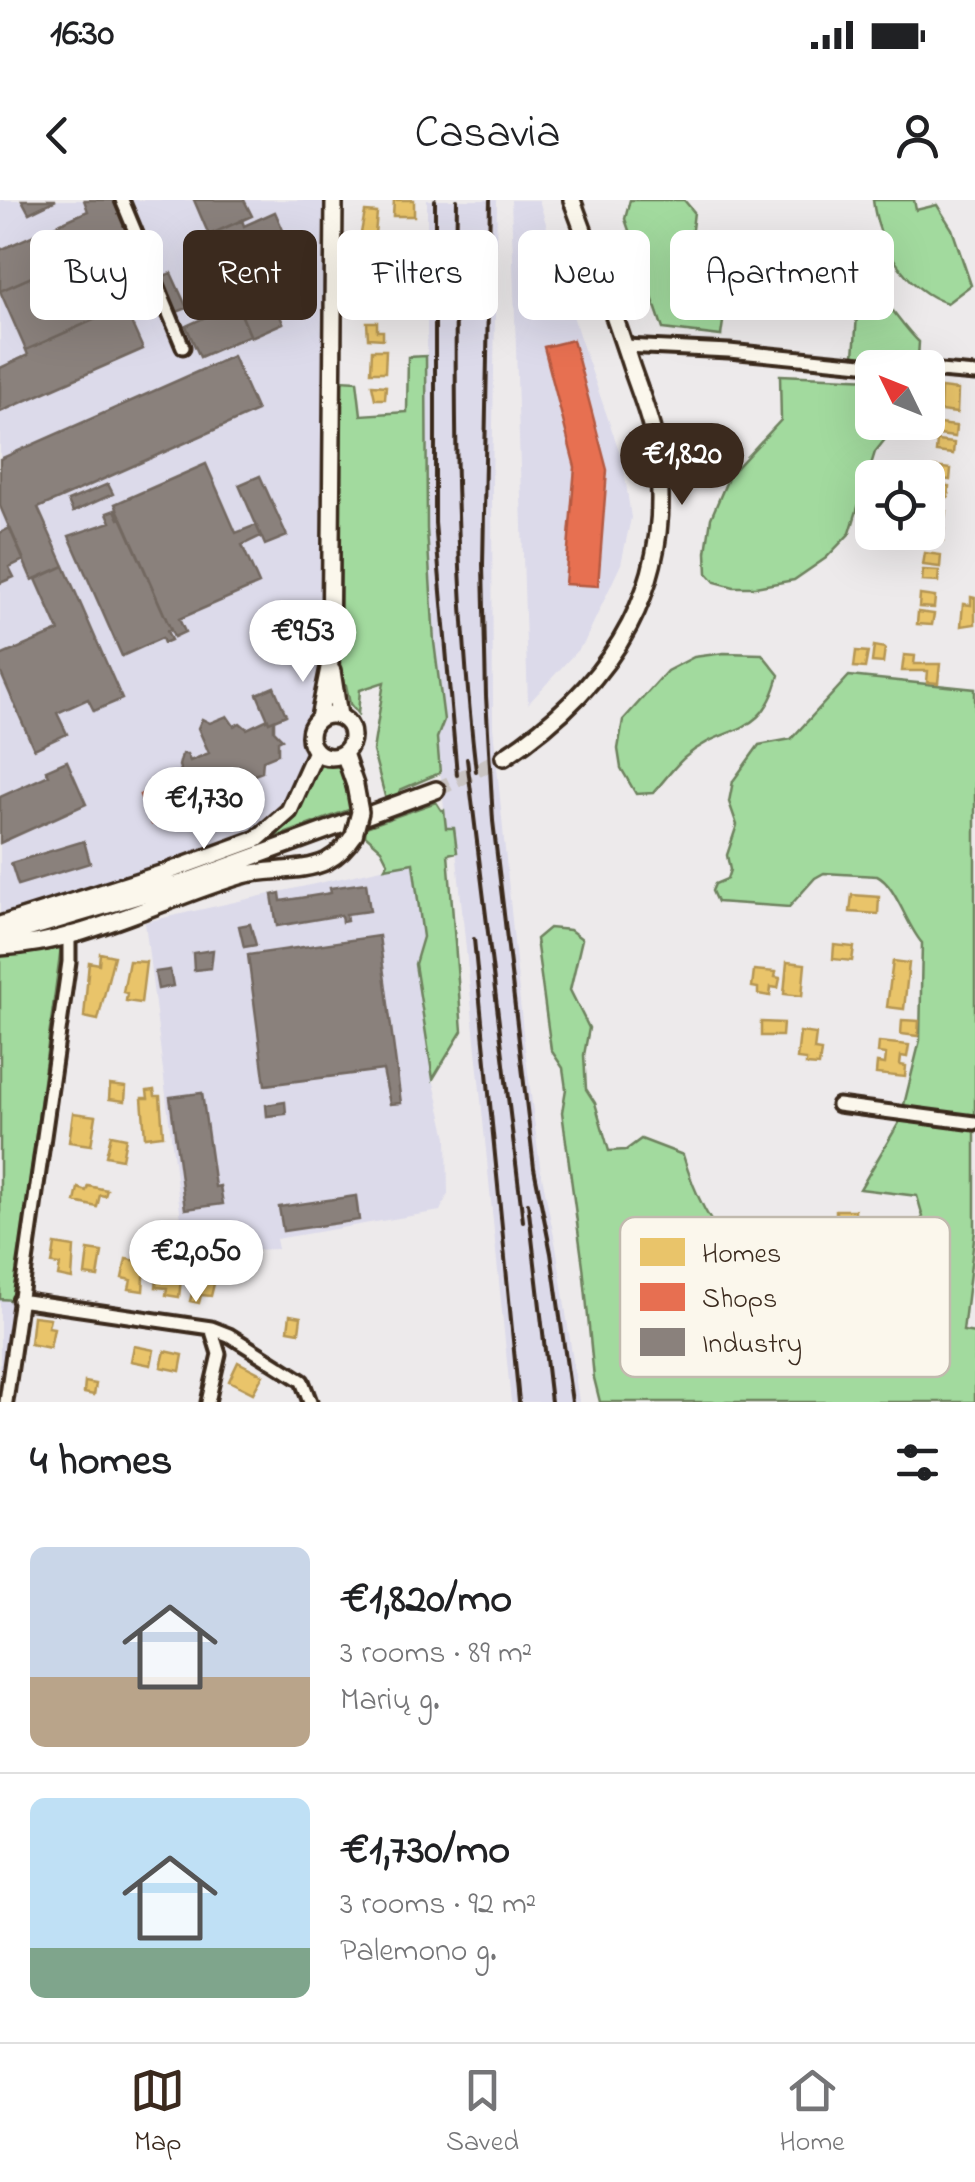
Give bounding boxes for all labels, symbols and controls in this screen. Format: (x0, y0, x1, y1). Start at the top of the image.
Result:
text: 16:30 (50, 7, 114, 63)
text: Casavia (415, 102, 560, 168)
icon: back (30, 108, 85, 163)
icon: person (890, 108, 945, 163)
chip: Buy (30, 230, 163, 320)
chip: Rent (183, 230, 317, 320)
chip: Filters (337, 230, 498, 320)
chip: New (518, 230, 650, 320)
chip: Apartment (670, 230, 894, 320)
north arrow (855, 350, 945, 440)
map controls (855, 350, 945, 550)
pin: €1,820 (601, 423, 763, 508)
text: €1,820 (642, 432, 722, 479)
button: locate (855, 460, 945, 550)
pin: €953 (244, 600, 362, 685)
text: €953 (271, 609, 335, 656)
pin: €1,730 (123, 767, 285, 852)
text: €1,730 (165, 776, 243, 823)
legend (620, 1217, 950, 1377)
pin: €2,050 (115, 1220, 277, 1305)
text: €2,050 (151, 1229, 241, 1276)
text: Homes (702, 1235, 781, 1276)
text: Shops (702, 1280, 777, 1321)
text: Industry (702, 1325, 802, 1366)
text: 4 homes (30, 1432, 172, 1493)
icon: filters (890, 1435, 945, 1490)
text: €1,820/mo (340, 1570, 512, 1631)
icon: home (110, 1587, 230, 1707)
text: 3 rooms · 89 m² (340, 1631, 532, 1678)
text: Marių g. (340, 1678, 440, 1725)
text: €1,730/mo (340, 1821, 510, 1882)
icon: home (110, 1838, 230, 1958)
text: 3 rooms · 92 m² (340, 1882, 536, 1929)
text: Palemono g. (340, 1929, 496, 1976)
tab: Map (130, 2063, 185, 2164)
tab: Saved (446, 2063, 519, 2164)
tab: Home (780, 2063, 845, 2164)

